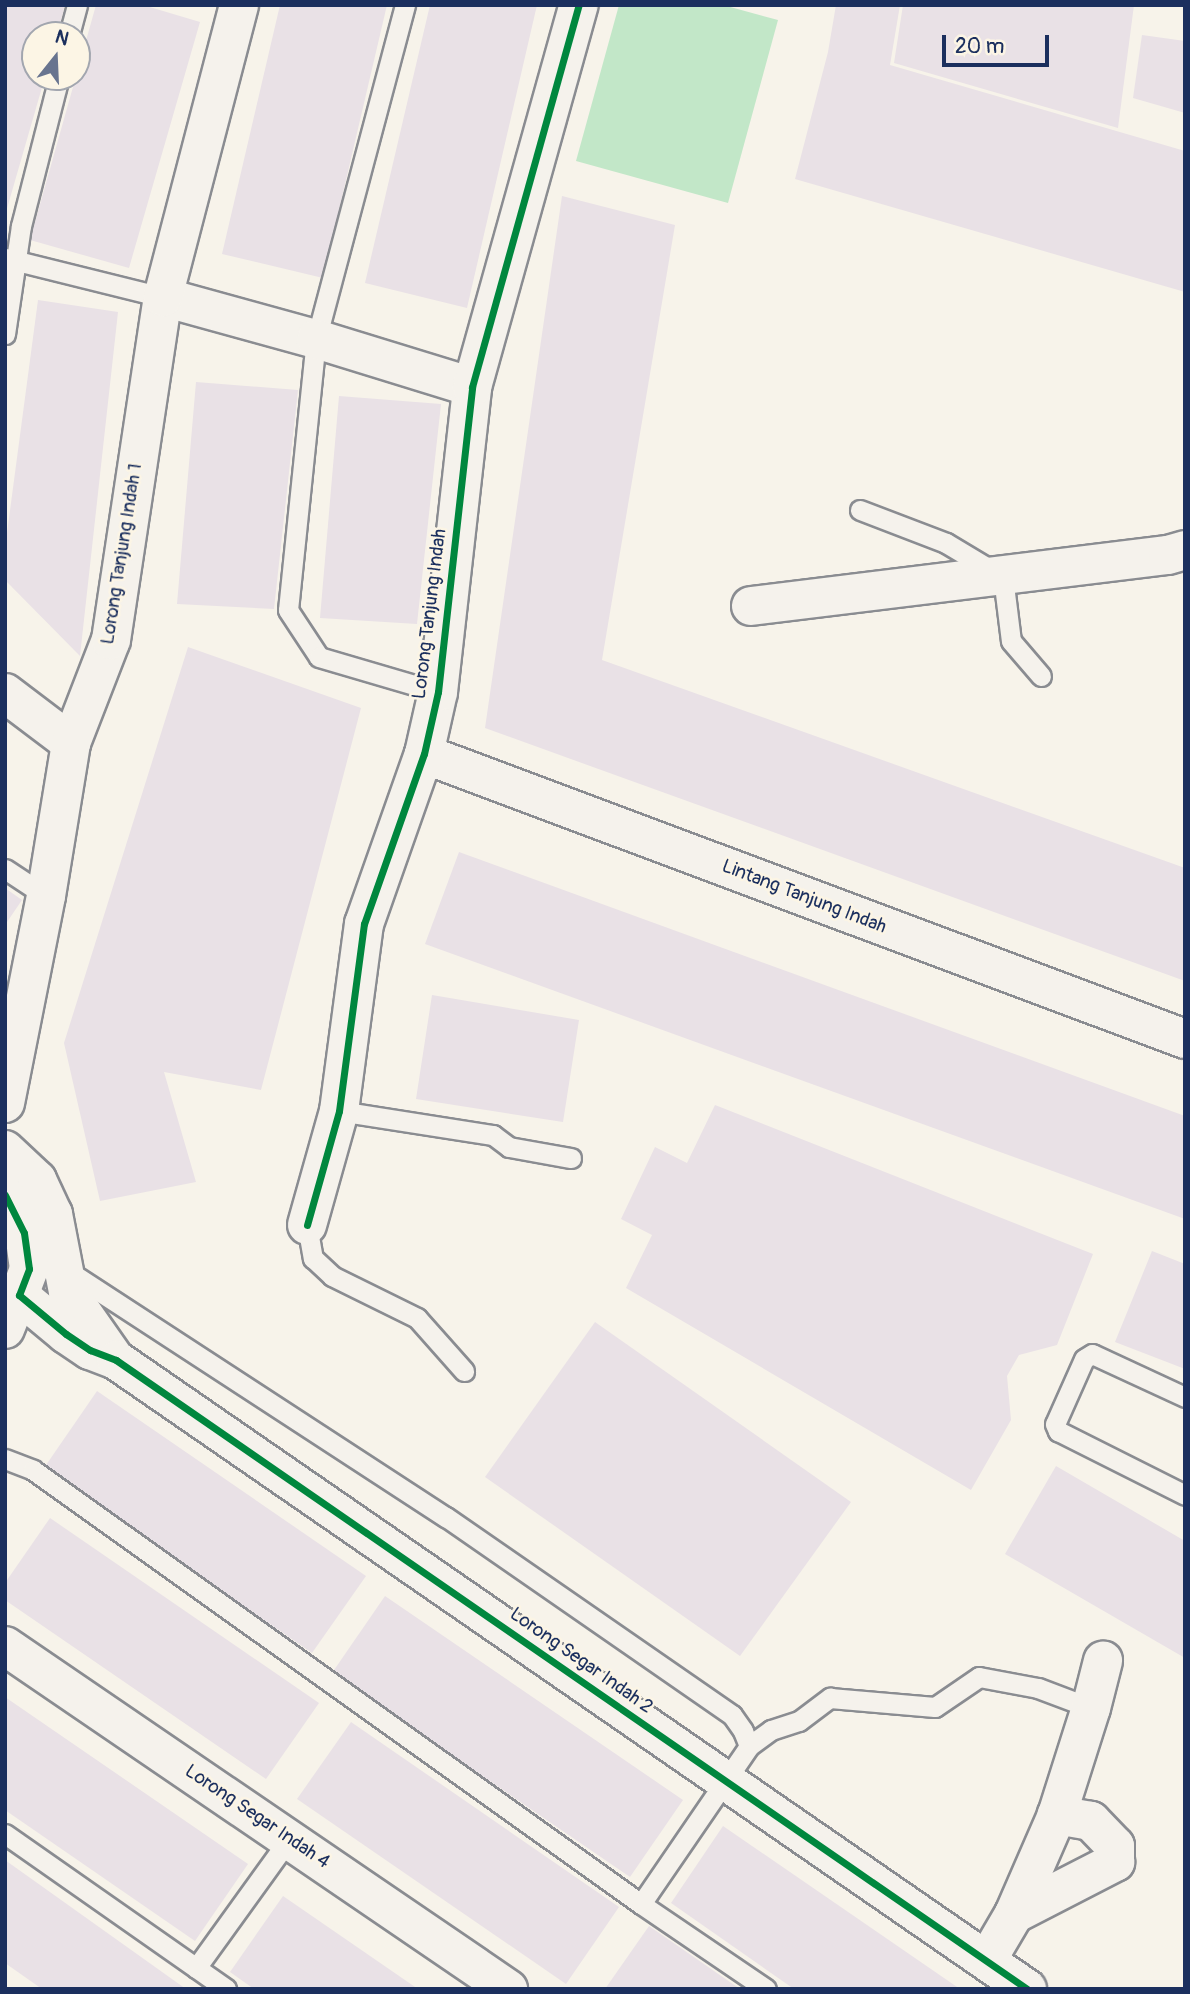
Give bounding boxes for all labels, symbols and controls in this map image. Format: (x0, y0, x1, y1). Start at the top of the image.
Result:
north arrow (21, 21, 91, 91)
scale bar (945, 21, 1052, 65)
text: N (52, 25, 72, 51)
text: 20 m (955, 33, 1004, 60)
street label: Lorong Tanjung Indah 1 (96, 462, 148, 646)
street label: Lorong Tanjung Indah (408, 528, 452, 700)
street label: Lintang Tanjung Indah (719, 855, 889, 939)
street label: Lorong Segar Indah 2 (505, 1603, 657, 1719)
street label: Lorong Segar Indah 4 (180, 1760, 334, 1874)

